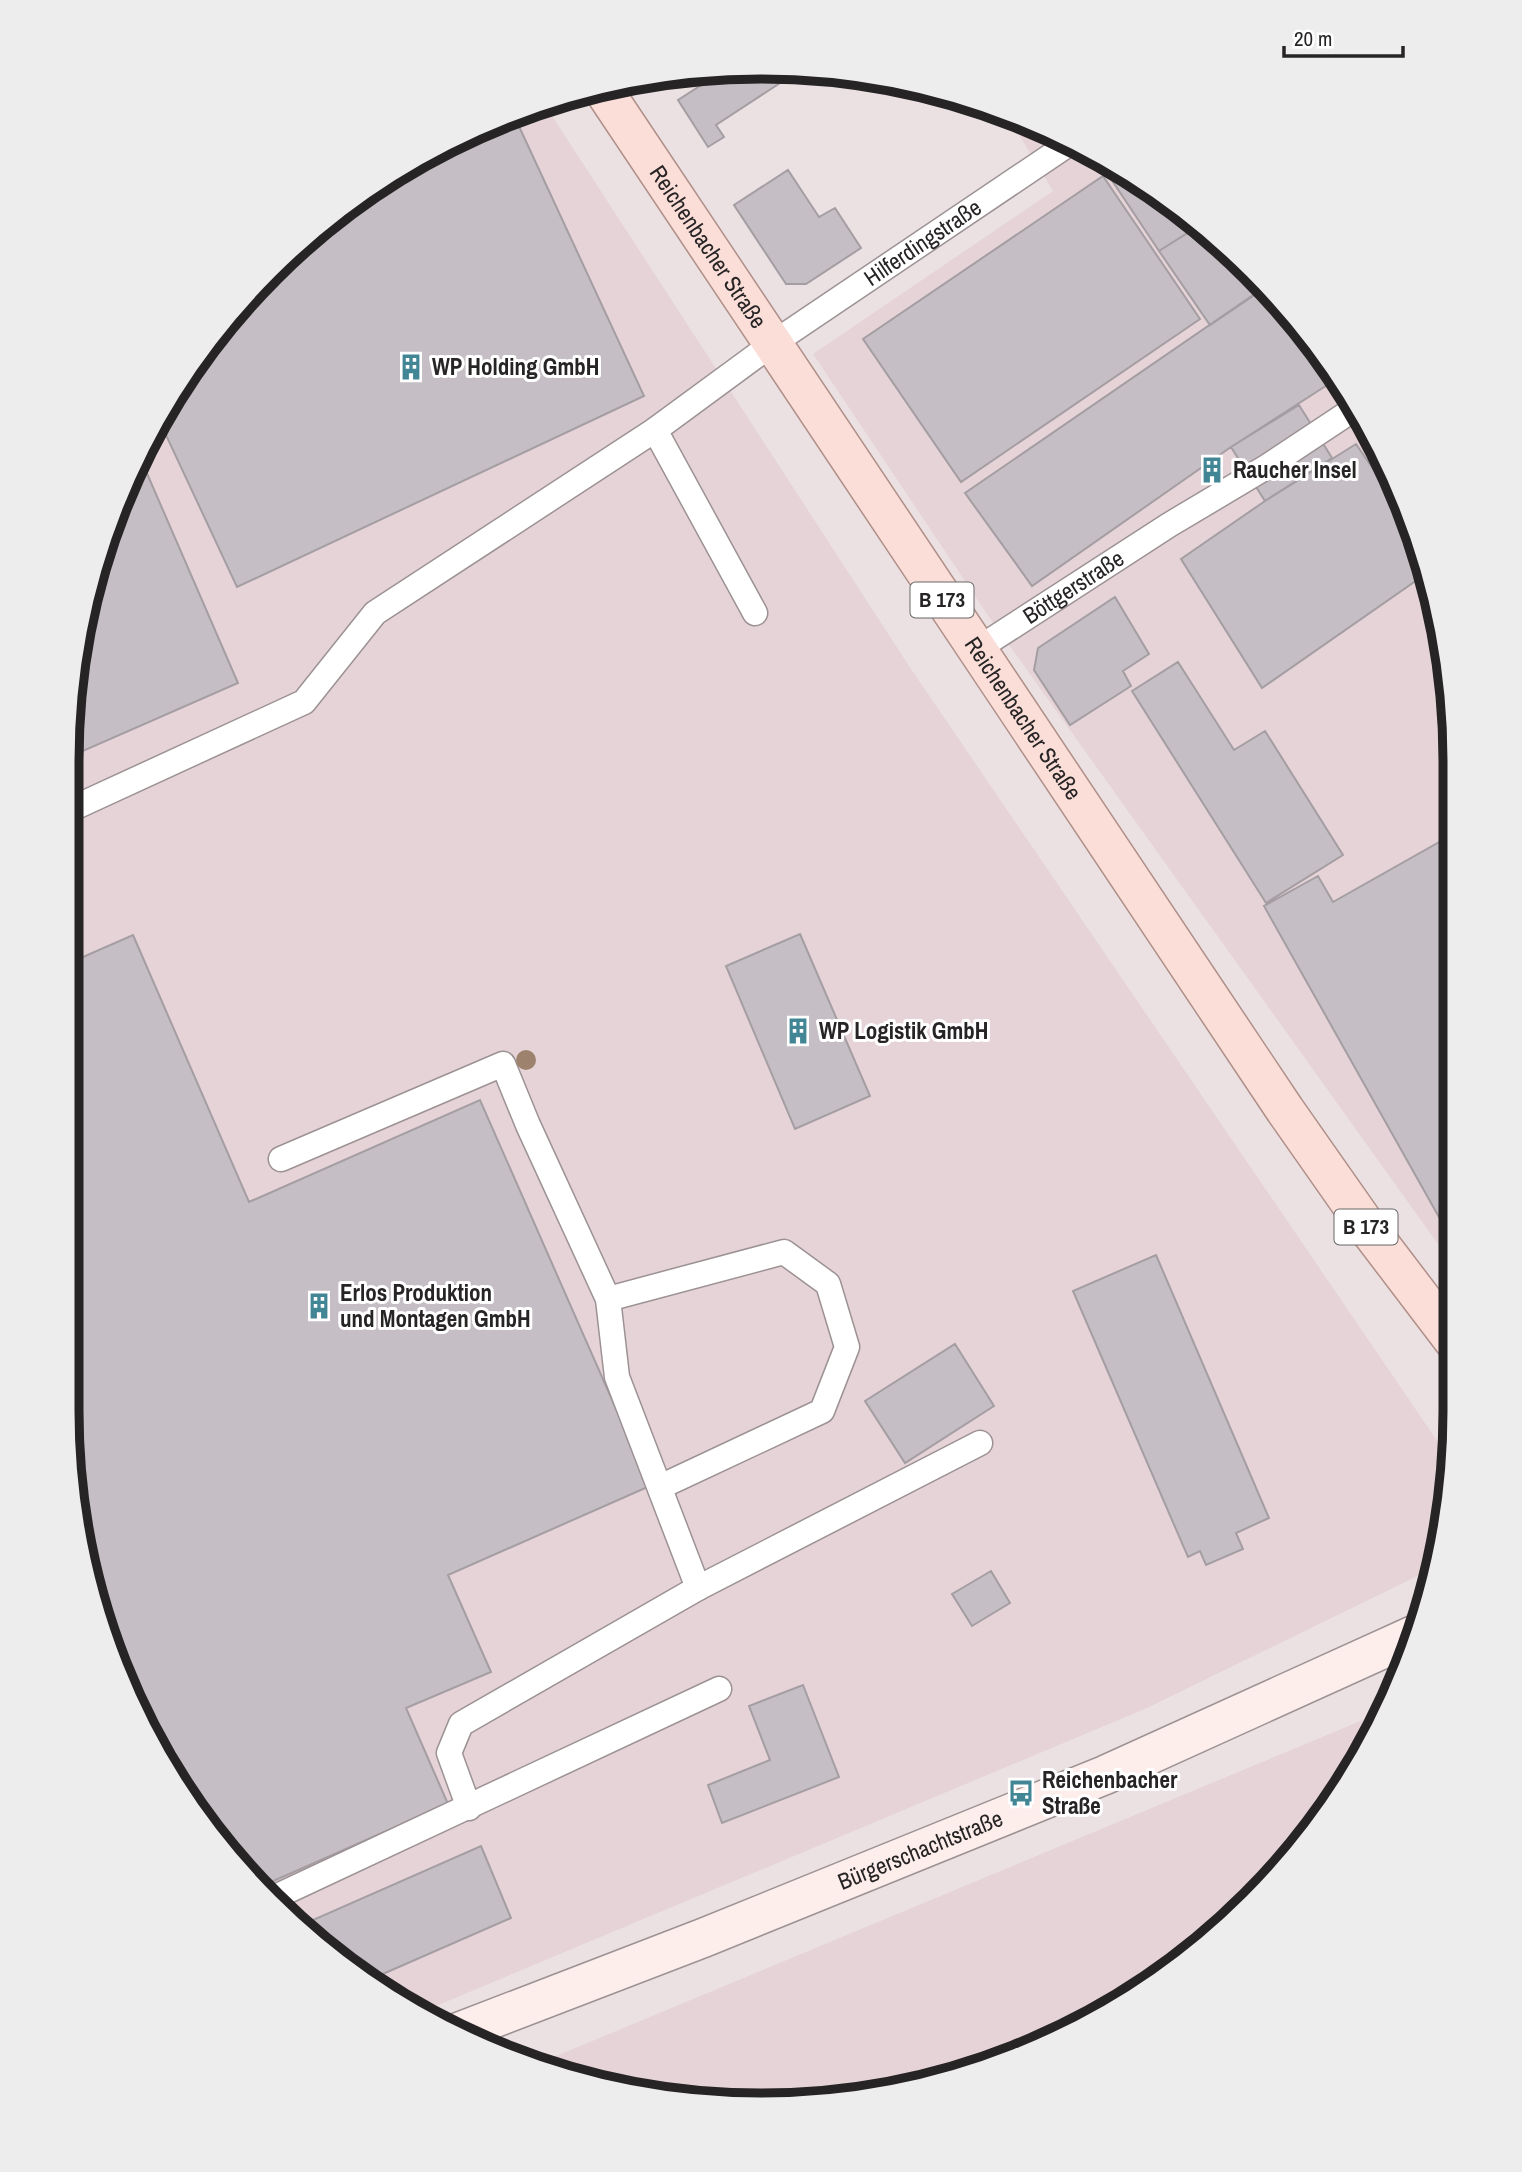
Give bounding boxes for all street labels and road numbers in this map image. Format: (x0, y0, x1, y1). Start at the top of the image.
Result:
street label: Reichenbacher Straße (643, 159, 774, 334)
street label: Hilferdingstraße (857, 191, 987, 293)
street label: Böttgerstraße (1017, 542, 1130, 631)
road number: B 173 (911, 582, 974, 618)
street label: Reichenbacher Straße (958, 630, 1089, 806)
road number: B 173 (1334, 1210, 1398, 1244)
street label: Bürgerschachtstraße (833, 1802, 1007, 1897)

